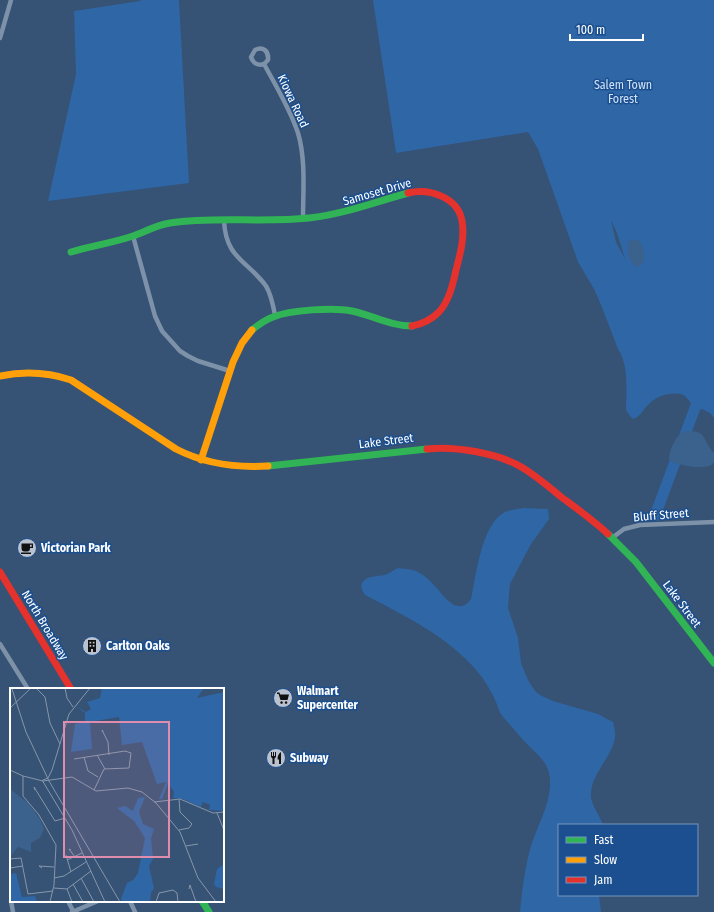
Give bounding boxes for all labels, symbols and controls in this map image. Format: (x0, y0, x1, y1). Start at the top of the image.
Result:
scale bar (570, 16, 643, 42)
text: 100 m (576, 23, 605, 37)
street label: Kiowa Road (275, 72, 311, 130)
park label: Salem Town Forest (594, 78, 652, 106)
street label: Samoset Drive (341, 176, 413, 208)
street label: Lake Street (358, 431, 414, 451)
street label: Bluff Street (633, 506, 689, 524)
cafe icon: Victorian Park (16, 537, 38, 559)
place label: Victorian Park (40, 541, 112, 555)
street label: Lake Street (660, 578, 704, 630)
street label: North Broadway (19, 588, 72, 663)
building icon: Carlton Oaks (81, 635, 103, 657)
place label: Carlton Oaks (106, 639, 170, 653)
place label: Walmart Supercenter (297, 684, 359, 712)
supermarket icon: Walmart Supercenter (272, 687, 294, 709)
inset map (10, 688, 224, 902)
restaurant icon: Subway (265, 747, 287, 769)
place label: Subway (290, 751, 329, 765)
legend (558, 824, 698, 896)
text: Fast (594, 833, 613, 847)
text: Slow (594, 853, 617, 867)
text: Jam (594, 873, 612, 887)

